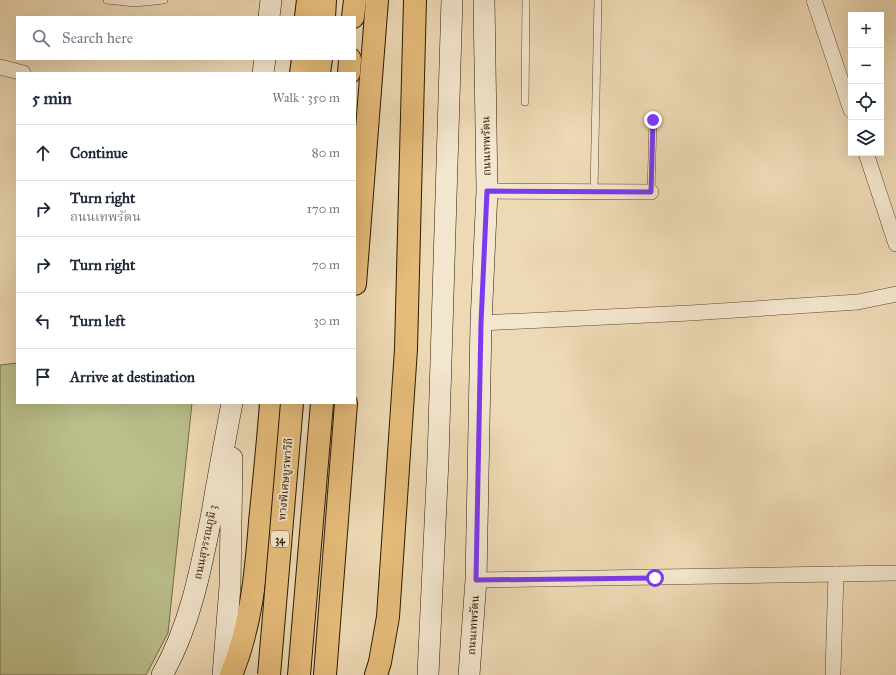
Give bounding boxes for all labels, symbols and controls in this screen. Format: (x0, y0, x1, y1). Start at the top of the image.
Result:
map controls (848, 12, 884, 156)
button: + (848, 12, 884, 48)
search box (16, 16, 356, 60)
icon: search (30, 27, 52, 49)
text: Search here (62, 29, 133, 47)
button: − (848, 48, 884, 84)
button: locate (848, 84, 884, 120)
text: 5 min (32, 88, 72, 109)
text: Walk · 350 m (272, 90, 340, 106)
route end (644, 111, 662, 129)
street label: ถนนเทพรัตน (479, 116, 494, 176)
button: layers (848, 120, 884, 156)
icon: ahead (32, 142, 54, 164)
text: Continue (70, 144, 128, 162)
text: 80 m (312, 145, 340, 161)
text: Turn right (70, 189, 135, 207)
icon: right (32, 198, 54, 220)
text: 170 m (307, 201, 340, 217)
text: ถนนเทพรัตน (70, 209, 141, 225)
icon: right (32, 254, 54, 276)
text: Turn right (70, 256, 135, 274)
text: 70 m (312, 257, 340, 273)
icon: left (32, 310, 54, 332)
text: Turn left (70, 312, 126, 330)
text: 30 m (314, 313, 340, 329)
icon: arrive (32, 366, 54, 388)
text: Arrive at destination (70, 368, 195, 386)
street label: ทางพิเศษบูรพาวิถี (275, 437, 296, 521)
street label: ถนนสุวรรณภูมิ 3 (191, 504, 221, 581)
road number: 34 (271, 531, 289, 547)
route start (646, 569, 664, 587)
street label: ถนนเทพรัตน (465, 595, 482, 655)

